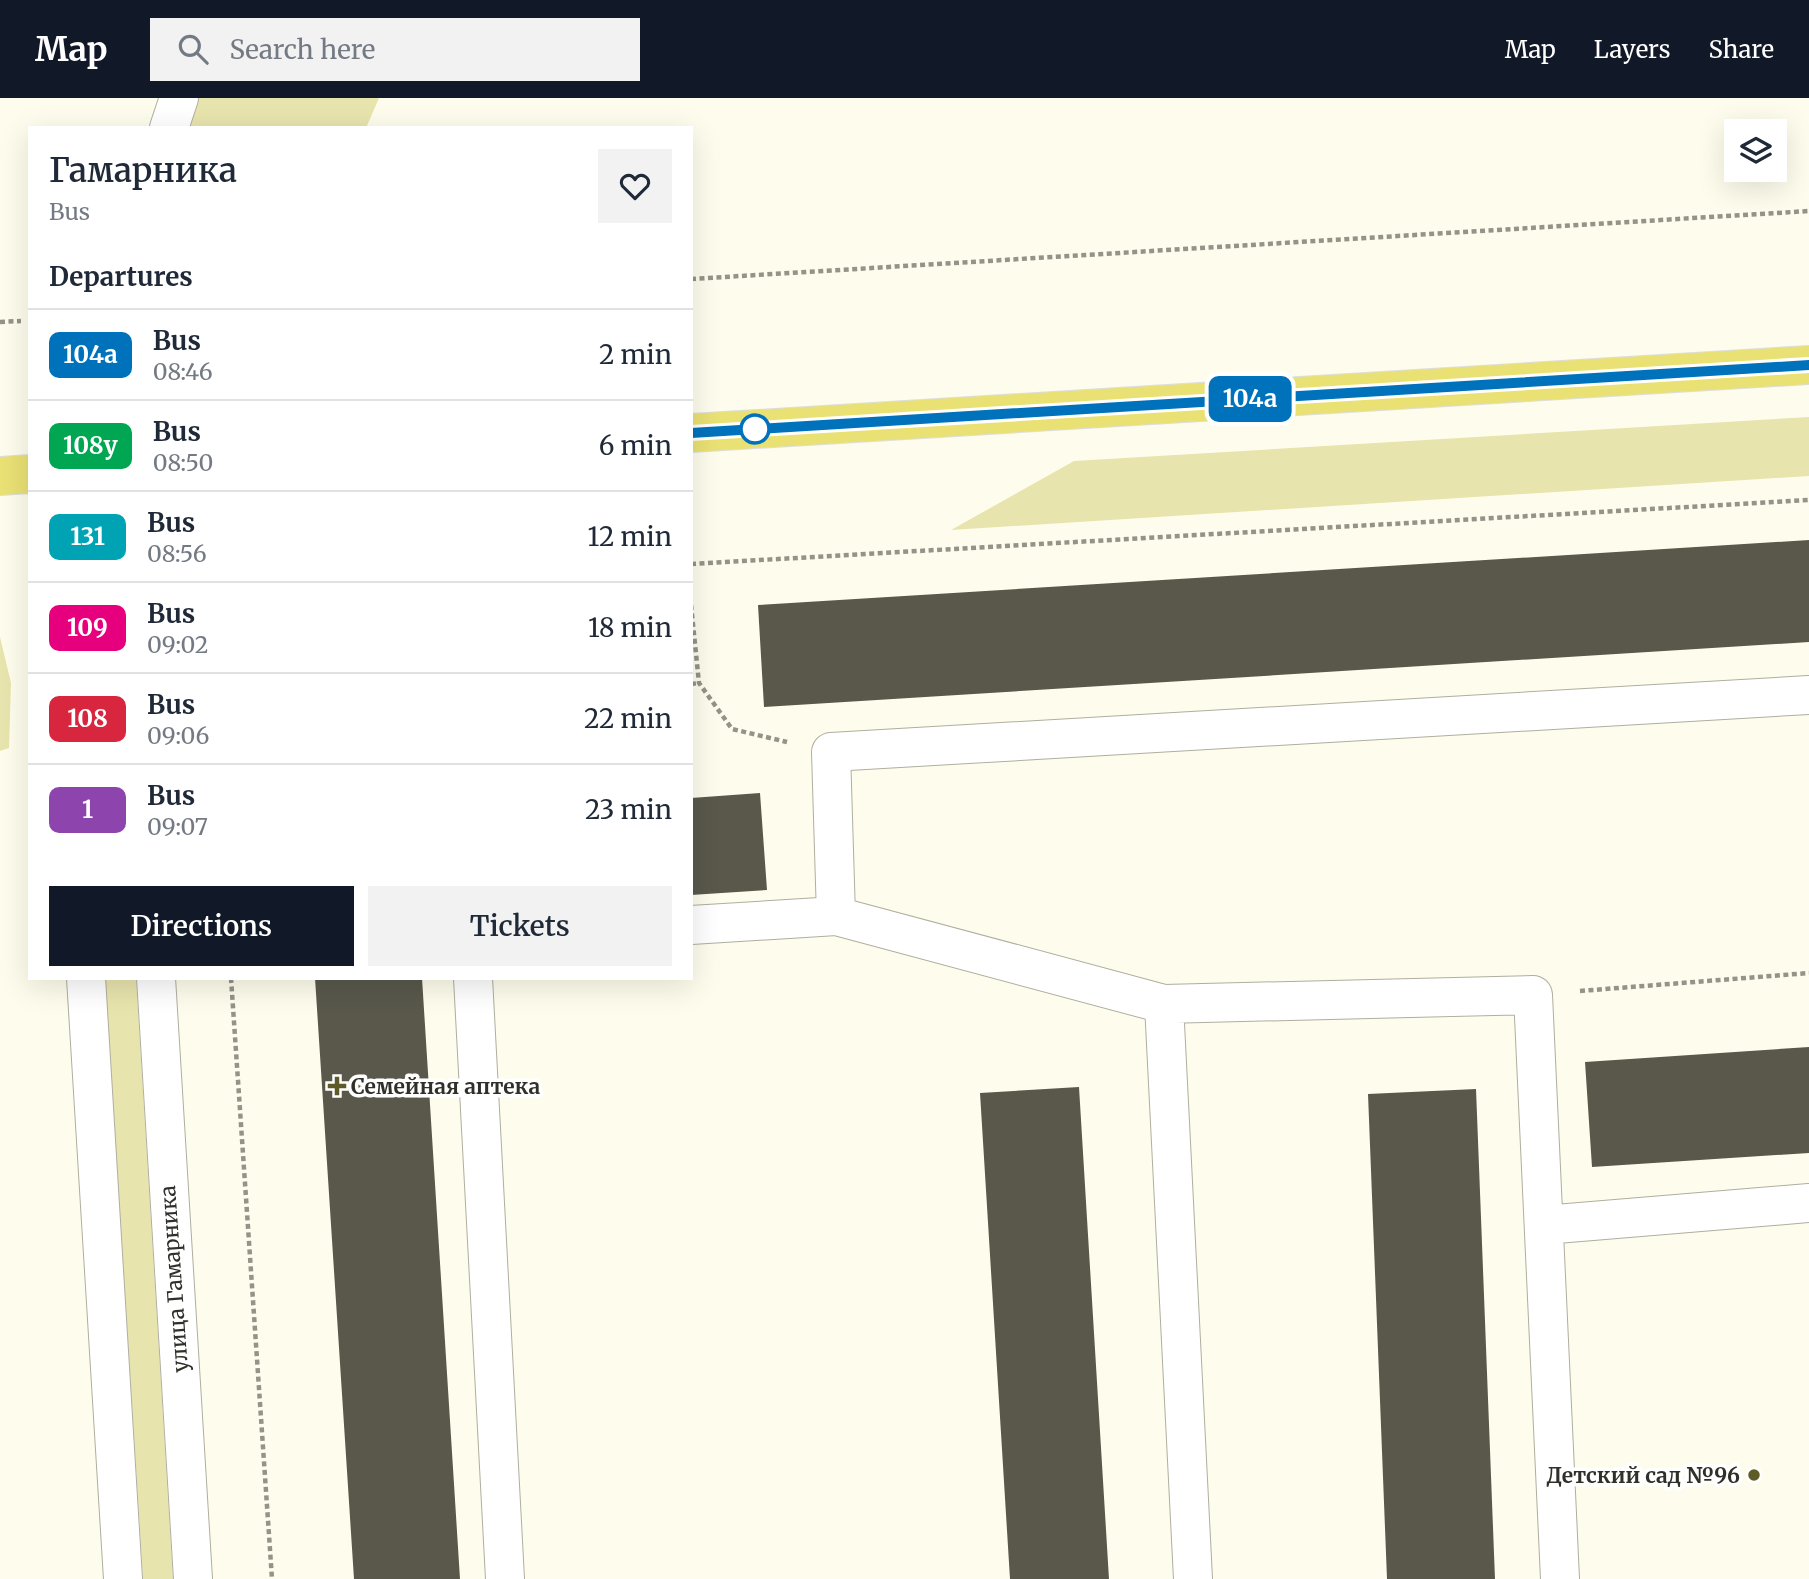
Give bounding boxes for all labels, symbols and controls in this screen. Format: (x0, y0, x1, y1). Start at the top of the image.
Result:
search box (150, 18, 640, 81)
text: Map (35, 29, 108, 70)
icon: search (174, 30, 212, 68)
text: Search here (230, 33, 375, 66)
text: Map (1505, 34, 1556, 65)
text: Layers (1594, 34, 1670, 65)
text: Share (1708, 34, 1774, 65)
map controls (1724, 119, 1787, 182)
button: layers (1724, 119, 1787, 182)
button: heart (598, 149, 672, 223)
text: Гамарника (49, 150, 237, 191)
text: Bus (49, 197, 90, 226)
text: Departures (49, 260, 193, 293)
text: Bus (153, 324, 201, 357)
text: 2 min (599, 338, 672, 371)
text: 104а (63, 339, 118, 370)
text: 08:46 (153, 357, 213, 386)
line badge: 104а (1201, 376, 1299, 422)
text: 104а (1223, 383, 1277, 414)
unlabelled marker (740, 414, 770, 444)
text: Bus (153, 415, 201, 448)
text: 6 min (599, 429, 672, 462)
text: 108у (63, 430, 118, 461)
text: 08:50 (153, 448, 213, 477)
text: Bus (147, 506, 195, 539)
text: 12 min (588, 520, 672, 553)
text: 131 (70, 521, 105, 552)
text: 08:56 (147, 539, 207, 568)
text: Bus (147, 597, 195, 630)
text: 18 min (588, 611, 672, 644)
text: 109 (67, 612, 108, 643)
text: 09:02 (147, 630, 208, 659)
text: Bus (147, 688, 195, 721)
text: 22 min (584, 702, 672, 735)
text: 108 (67, 703, 108, 734)
text: 09:06 (147, 721, 209, 750)
text: Bus (147, 779, 195, 812)
text: 23 min (585, 793, 672, 826)
text: 1 (82, 794, 93, 825)
text: 09:07 (147, 812, 208, 841)
button: Directions (49, 886, 354, 966)
button: Tickets (368, 886, 672, 966)
place label: Семейная аптека (351, 1073, 540, 1100)
marker: Семейная аптека (329, 1078, 345, 1094)
street label: улица Гамарника (154, 1185, 194, 1373)
place label: Детский сад №96 (1546, 1462, 1740, 1489)
marker: Детский сад №96 (1746, 1467, 1762, 1483)

